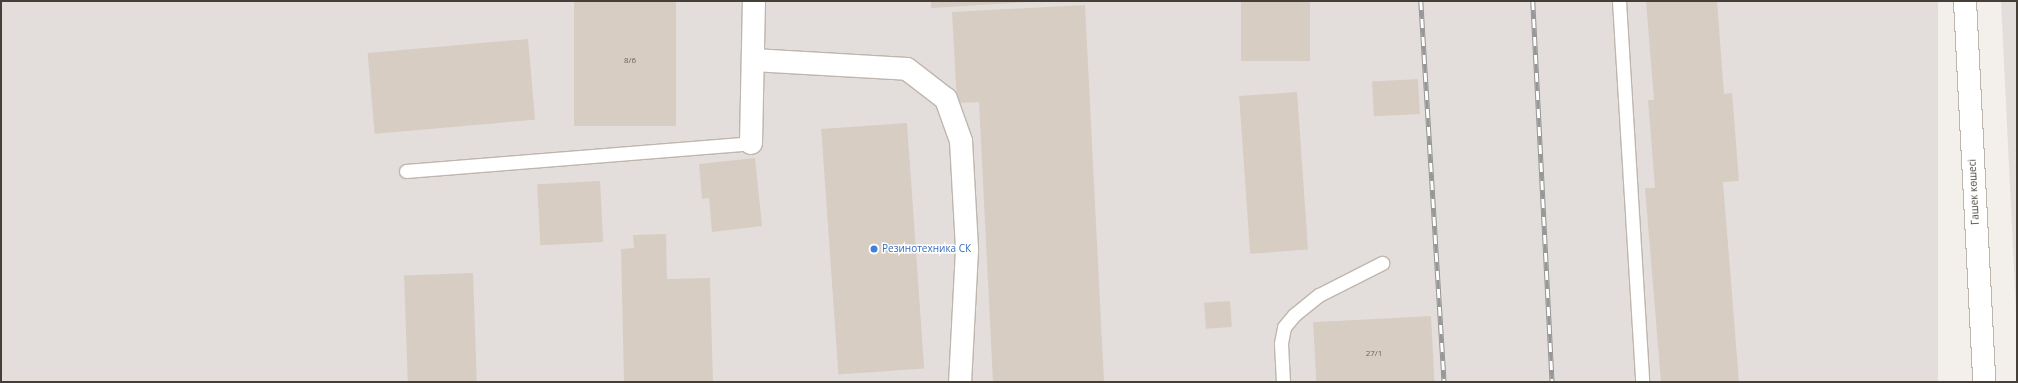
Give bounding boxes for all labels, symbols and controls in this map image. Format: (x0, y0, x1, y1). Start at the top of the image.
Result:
house number: 8/6 (624, 55, 636, 65)
street label: Гашек көшесі (1966, 159, 1982, 225)
place label: Резинотехника СК (882, 243, 971, 255)
marker: Резинотехника СК (869, 244, 879, 254)
house number: 27/1 (1366, 348, 1382, 358)

